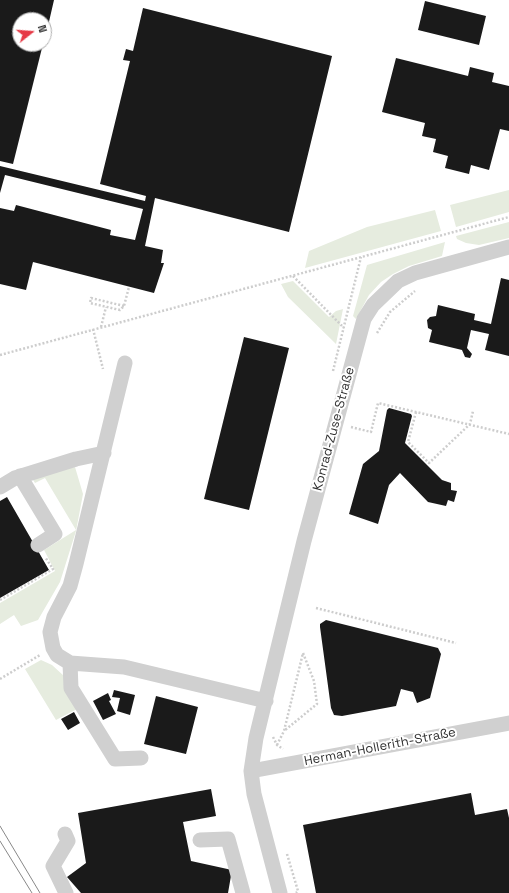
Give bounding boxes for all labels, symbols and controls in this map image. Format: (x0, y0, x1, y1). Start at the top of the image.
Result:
north arrow (12, 12, 52, 52)
text: N (35, 23, 50, 34)
street label: Konrad-Zuse-Straße (310, 365, 358, 493)
street label: Herman-Hollerith-Straße (303, 725, 457, 769)

